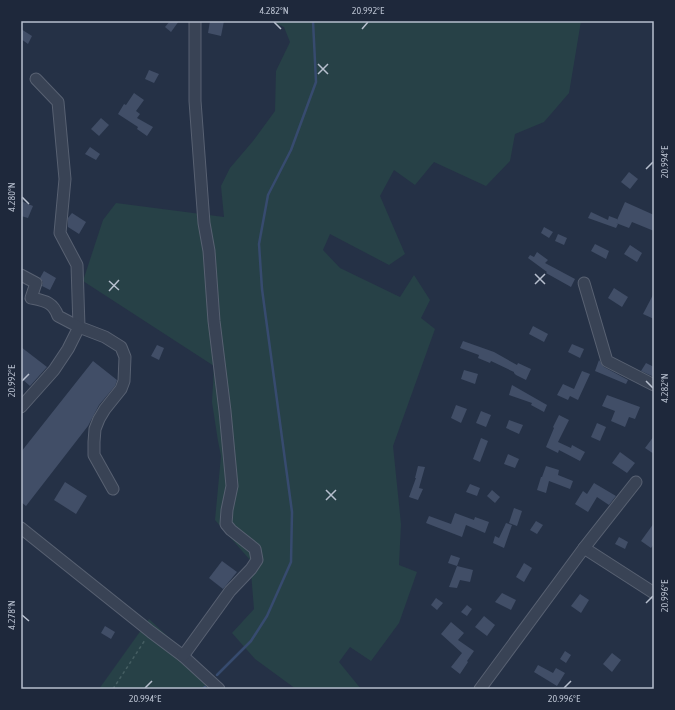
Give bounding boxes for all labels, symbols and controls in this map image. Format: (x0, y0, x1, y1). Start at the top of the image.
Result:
text: 4.282°N (259, 5, 289, 16)
text: 20.992°E (352, 5, 385, 16)
text: 20.994°E (659, 145, 670, 178)
text: 4.280°N (6, 182, 17, 212)
text: 20.992°E (6, 364, 17, 397)
text: 4.282°N (659, 373, 670, 403)
text: 20.996°E (659, 579, 670, 612)
text: 4.278°N (6, 600, 17, 630)
text: 20.994°E (129, 693, 162, 704)
text: 20.996°E (548, 693, 581, 704)

